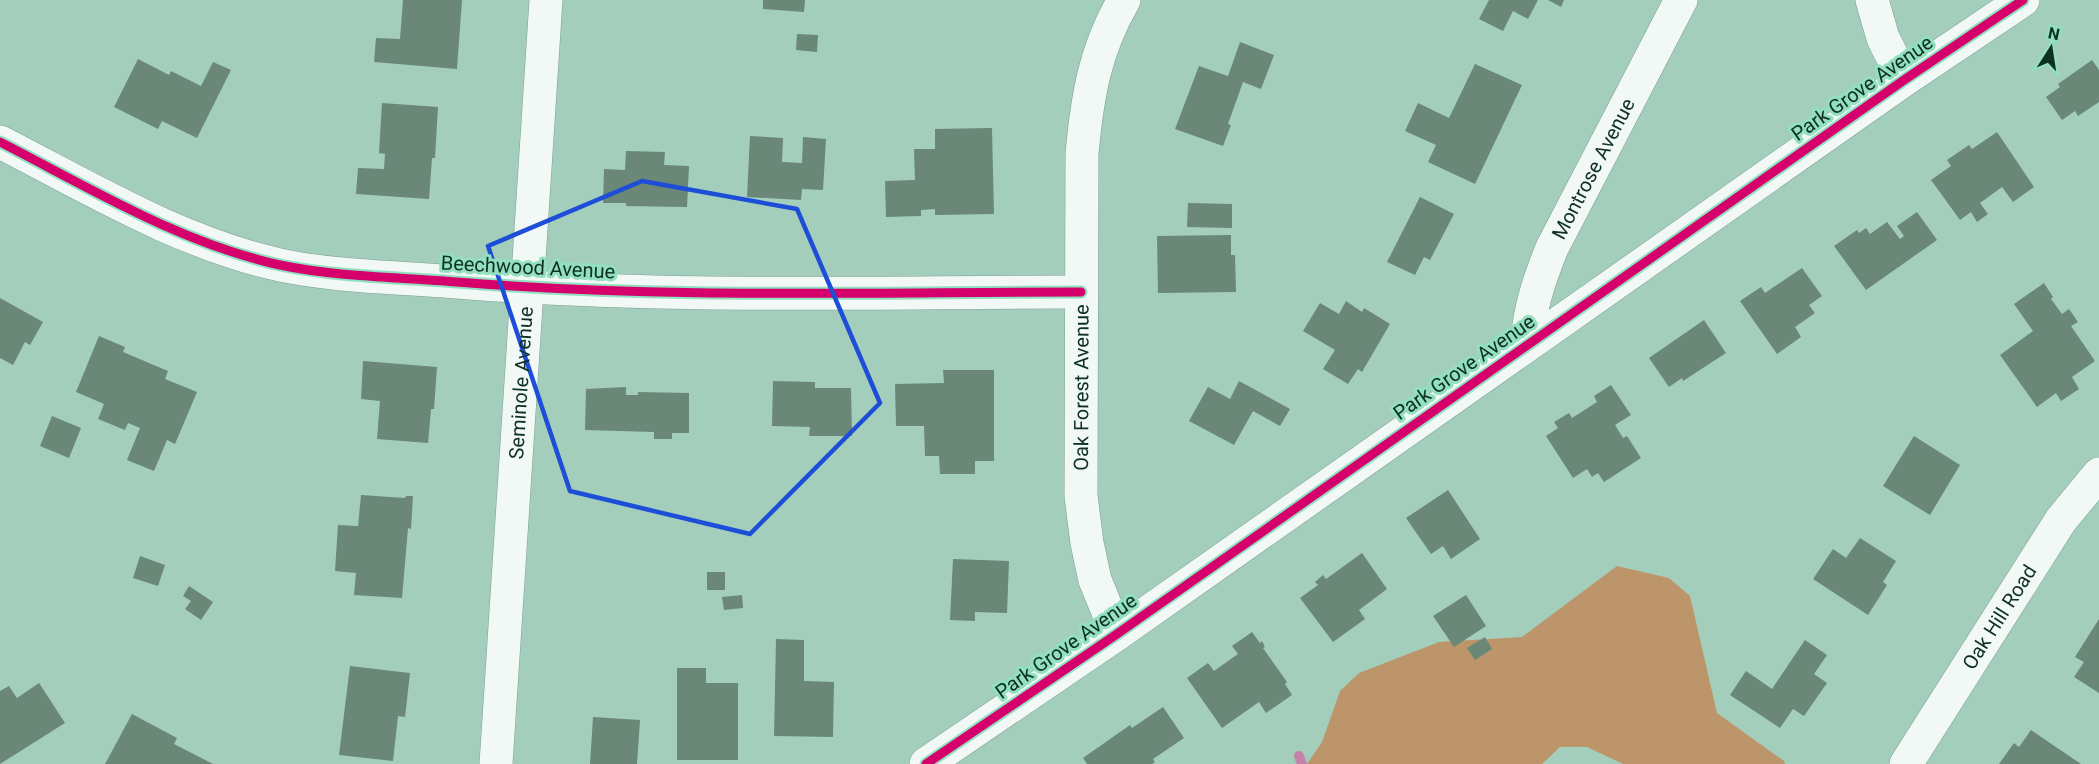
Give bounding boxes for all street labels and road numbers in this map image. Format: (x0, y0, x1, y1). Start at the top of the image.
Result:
street label: Park Grove Avenue (1787, 30, 1937, 146)
street label: Montrose Avenue (1547, 94, 1640, 243)
street label: Beechwood Avenue (440, 250, 616, 284)
street label: Oak Forest Avenue (1069, 304, 1094, 471)
street label: Seminole Avenue (504, 306, 538, 460)
street label: Park Grove Avenue (1389, 309, 1539, 425)
street label: Oak Hill Road (1957, 560, 2041, 674)
street label: Park Grove Avenue (991, 588, 1141, 704)

